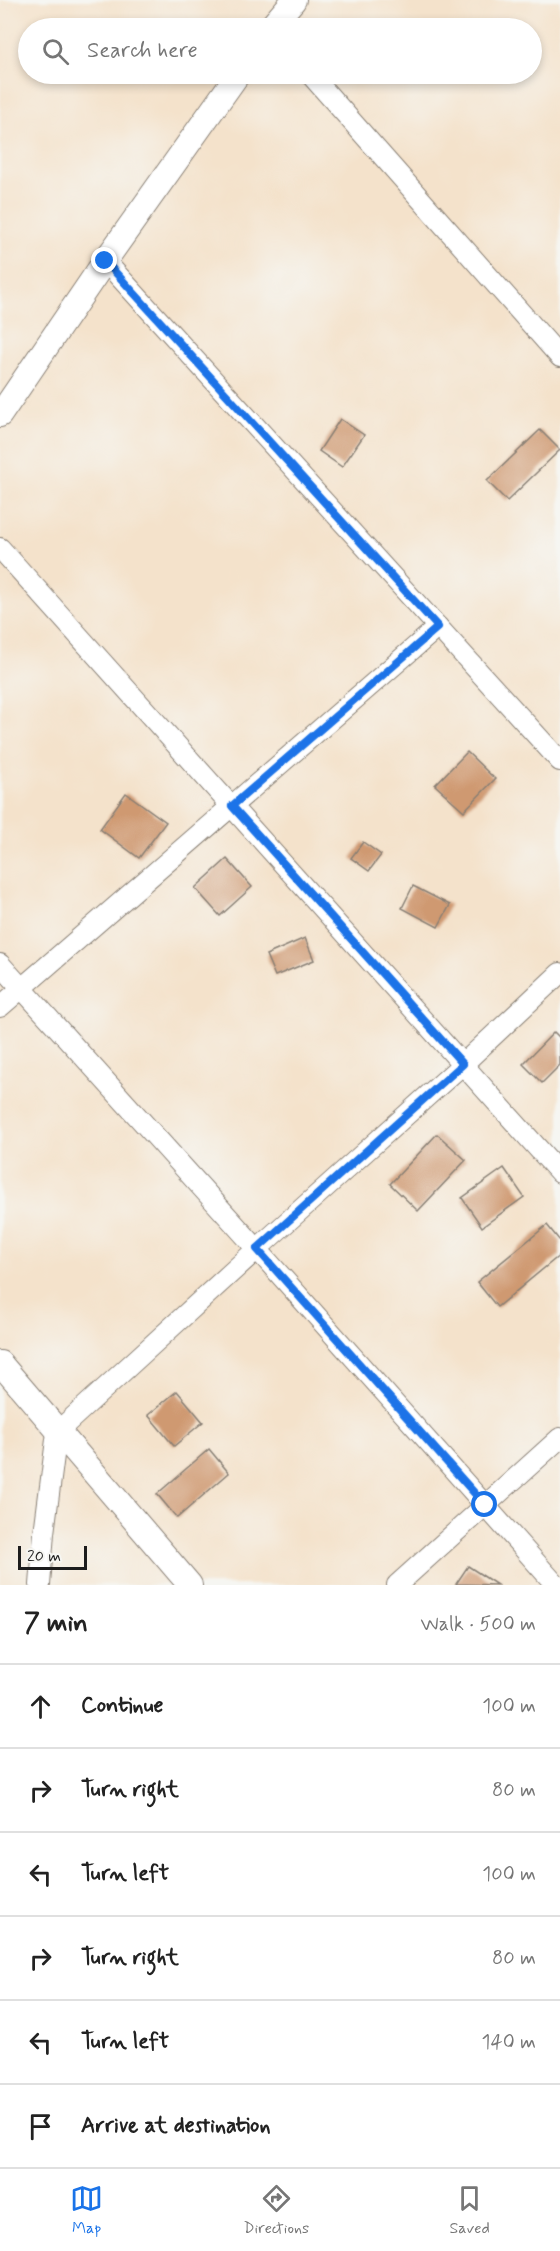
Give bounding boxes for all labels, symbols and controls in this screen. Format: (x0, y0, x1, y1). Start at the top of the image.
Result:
search box (18, 18, 542, 84)
icon: search (39, 35, 72, 68)
text: Search here (87, 37, 198, 65)
route end (91, 247, 117, 273)
route start (471, 1491, 497, 1517)
scale bar (18, 1543, 87, 1570)
text: 20 m (27, 1546, 61, 1567)
text: 7 min (24, 1607, 88, 1641)
text: Walk · 500 m (421, 1611, 536, 1638)
icon: ahead (24, 1690, 57, 1723)
text: Continue (81, 1692, 163, 1720)
text: 100 m (482, 1693, 536, 1720)
icon: right (24, 1774, 57, 1807)
text: Turn right (81, 1776, 179, 1804)
text: 80 m (492, 1777, 536, 1804)
icon: left (24, 1858, 57, 1891)
text: Turn left (81, 1860, 169, 1888)
text: 100 m (482, 1861, 536, 1888)
icon: right (24, 1942, 57, 1975)
text: Turn right (81, 1944, 179, 1972)
text: 80 m (492, 1945, 536, 1972)
icon: left (24, 2026, 57, 2059)
text: Turn left (81, 2028, 169, 2056)
text: 140 m (482, 2029, 536, 2056)
icon: arrive (24, 2110, 57, 2143)
text: Arrive at destination (81, 2112, 271, 2140)
tab: Map (70, 2182, 103, 2239)
tab: Directions (243, 2182, 309, 2239)
tab: Saved (449, 2182, 490, 2239)

